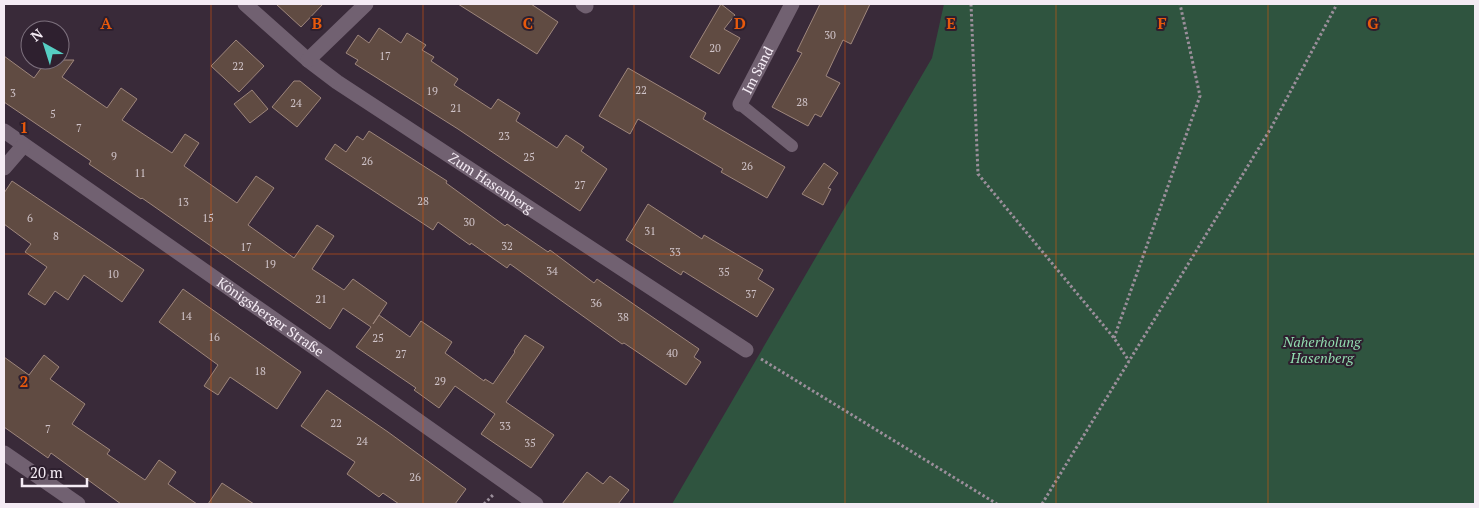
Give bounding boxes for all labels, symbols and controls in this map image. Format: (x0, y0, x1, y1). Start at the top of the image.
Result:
text: A (100, 12, 112, 34)
text: B (312, 12, 322, 34)
text: C (523, 12, 533, 34)
text: D (734, 12, 746, 34)
text: E (946, 12, 956, 34)
text: F (1157, 12, 1167, 34)
text: G (1367, 12, 1379, 34)
north arrow (20, 20, 70, 70)
text: N (26, 24, 47, 45)
house number: 30 (824, 28, 836, 42)
house number: 20 (709, 41, 721, 55)
street label: Im Sand (737, 43, 777, 97)
house number: 17 (379, 49, 391, 63)
house number: 22 (232, 59, 244, 73)
house number: 22 (635, 83, 647, 97)
house number: 19 (426, 84, 438, 98)
house number: 3 (10, 86, 16, 100)
house number: 28 (796, 95, 808, 109)
house number: 24 (290, 96, 302, 110)
house number: 21 (450, 101, 462, 115)
house number: 5 (50, 107, 56, 121)
text: 1 (19, 116, 29, 138)
house number: 7 (76, 121, 82, 135)
house number: 23 (498, 129, 510, 143)
street label: Zum Hasenberg (445, 148, 538, 218)
house number: 9 (111, 149, 117, 163)
house number: 25 (523, 150, 535, 164)
house number: 26 (361, 154, 373, 168)
house number: 26 (741, 159, 753, 173)
house number: 11 (134, 166, 146, 180)
house number: 27 (574, 178, 586, 192)
house number: 28 (417, 194, 429, 208)
house number: 13 (177, 195, 189, 209)
house number: 6 (27, 211, 33, 225)
house number: 15 (202, 211, 214, 225)
house number: 30 (463, 215, 475, 229)
house number: 31 (644, 224, 656, 238)
house number: 8 (53, 229, 59, 243)
house number: 32 (501, 239, 513, 253)
house number: 17 (240, 240, 252, 254)
house number: 33 (669, 245, 681, 259)
house number: 19 (264, 257, 276, 271)
house number: 34 (546, 264, 558, 278)
house number: 35 (718, 265, 730, 279)
house number: 10 (107, 267, 119, 281)
street label: Königsberger Straße (214, 273, 328, 361)
house number: 37 (745, 287, 757, 301)
house number: 21 (315, 292, 327, 306)
house number: 36 (590, 296, 602, 310)
house number: 14 (180, 309, 192, 323)
house number: 38 (617, 310, 629, 324)
house number: 16 (208, 330, 220, 344)
house number: 25 (372, 331, 384, 345)
park label: Naherholung Hasenberg (1282, 332, 1362, 367)
house number: 40 (666, 346, 678, 360)
house number: 27 (395, 347, 407, 361)
house number: 18 (254, 364, 266, 378)
text: 2 (19, 370, 29, 392)
house number: 29 (434, 374, 446, 388)
house number: 22 (330, 416, 342, 430)
house number: 33 (499, 419, 511, 433)
house number: 7 (45, 422, 51, 436)
house number: 24 (356, 434, 368, 448)
house number: 35 (524, 436, 536, 450)
scale bar (22, 456, 88, 488)
text: 20 m (30, 462, 63, 482)
house number: 26 (409, 470, 421, 484)

